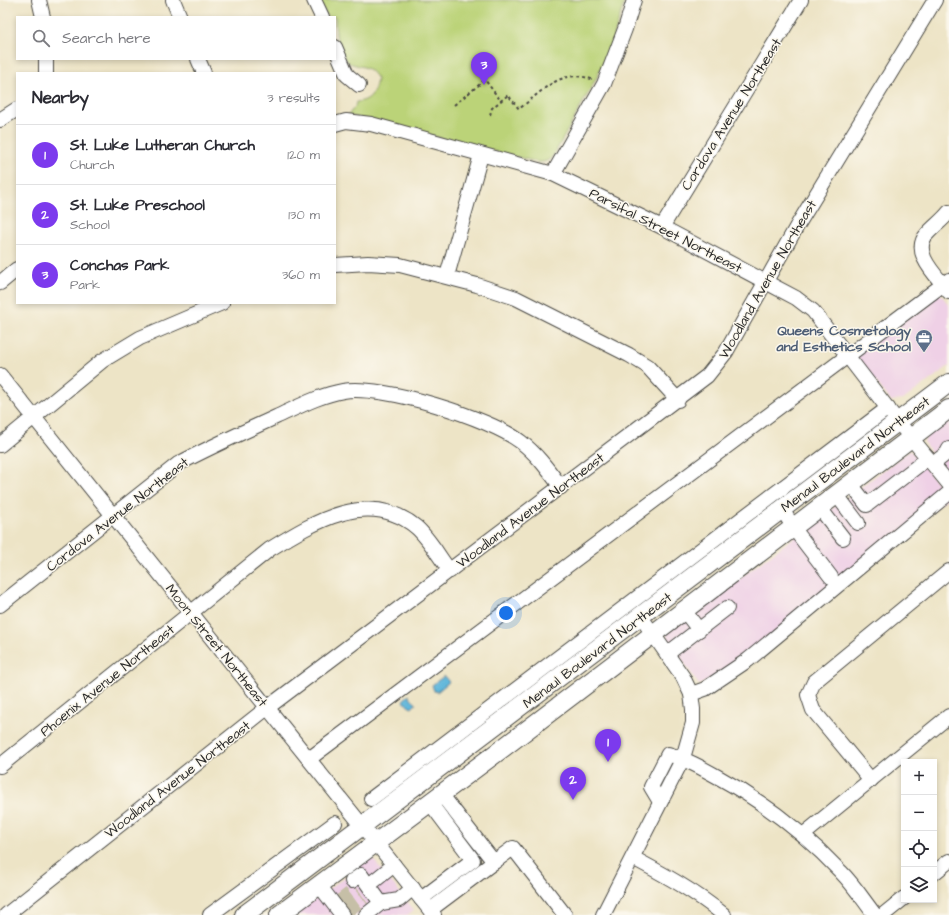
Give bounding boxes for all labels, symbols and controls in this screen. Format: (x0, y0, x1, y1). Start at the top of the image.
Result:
search box (16, 16, 336, 60)
icon: search (30, 27, 52, 49)
text: Search here (62, 28, 151, 49)
street label: Cordova Avenue Northeast (677, 34, 787, 194)
pin: 3 (471, 52, 497, 85)
text: Nearby (32, 86, 89, 110)
text: 3 results (267, 89, 320, 107)
text: St. Luke Lutheran Church (70, 135, 255, 156)
text: 1 (44, 146, 46, 164)
text: 120 m (287, 146, 320, 164)
text: Church (70, 156, 114, 174)
street label: Parsifal Street Northeast (586, 184, 746, 278)
text: St. Luke Preschool (70, 195, 205, 216)
street label: Woodland Avenue Northeast (714, 196, 822, 363)
text: 2 (41, 206, 49, 224)
text: 130 m (288, 206, 320, 224)
text: School (70, 216, 110, 234)
text: Conchas Park (70, 255, 169, 276)
text: 3 (42, 266, 48, 284)
text: 360 m (282, 266, 320, 284)
text: Park (70, 276, 100, 294)
place label: Queens Cosmetology and Esthetics School (776, 321, 912, 357)
office icon: Queens Cosmetology and Esthetics School (914, 328, 934, 353)
street label: Menaul Boulevard Northeast (777, 392, 935, 518)
street label: Woodland Avenue Northeast (452, 448, 609, 573)
street label: Cordova Avenue Northeast (42, 453, 193, 577)
street label: Moon Street Northeast (160, 580, 272, 712)
street label: Menaul Boulevard Northeast (519, 588, 677, 714)
your location (496, 603, 516, 623)
street label: Phoenix Avenue Northeast (36, 620, 179, 741)
street label: Woodland Avenue Northeast (100, 716, 255, 843)
pin: 1 (595, 729, 621, 762)
map controls (901, 759, 937, 903)
button: + (901, 759, 937, 795)
pin: 2 (560, 767, 586, 800)
button: − (901, 795, 937, 831)
button: locate (901, 831, 937, 867)
button: layers (901, 867, 937, 903)

